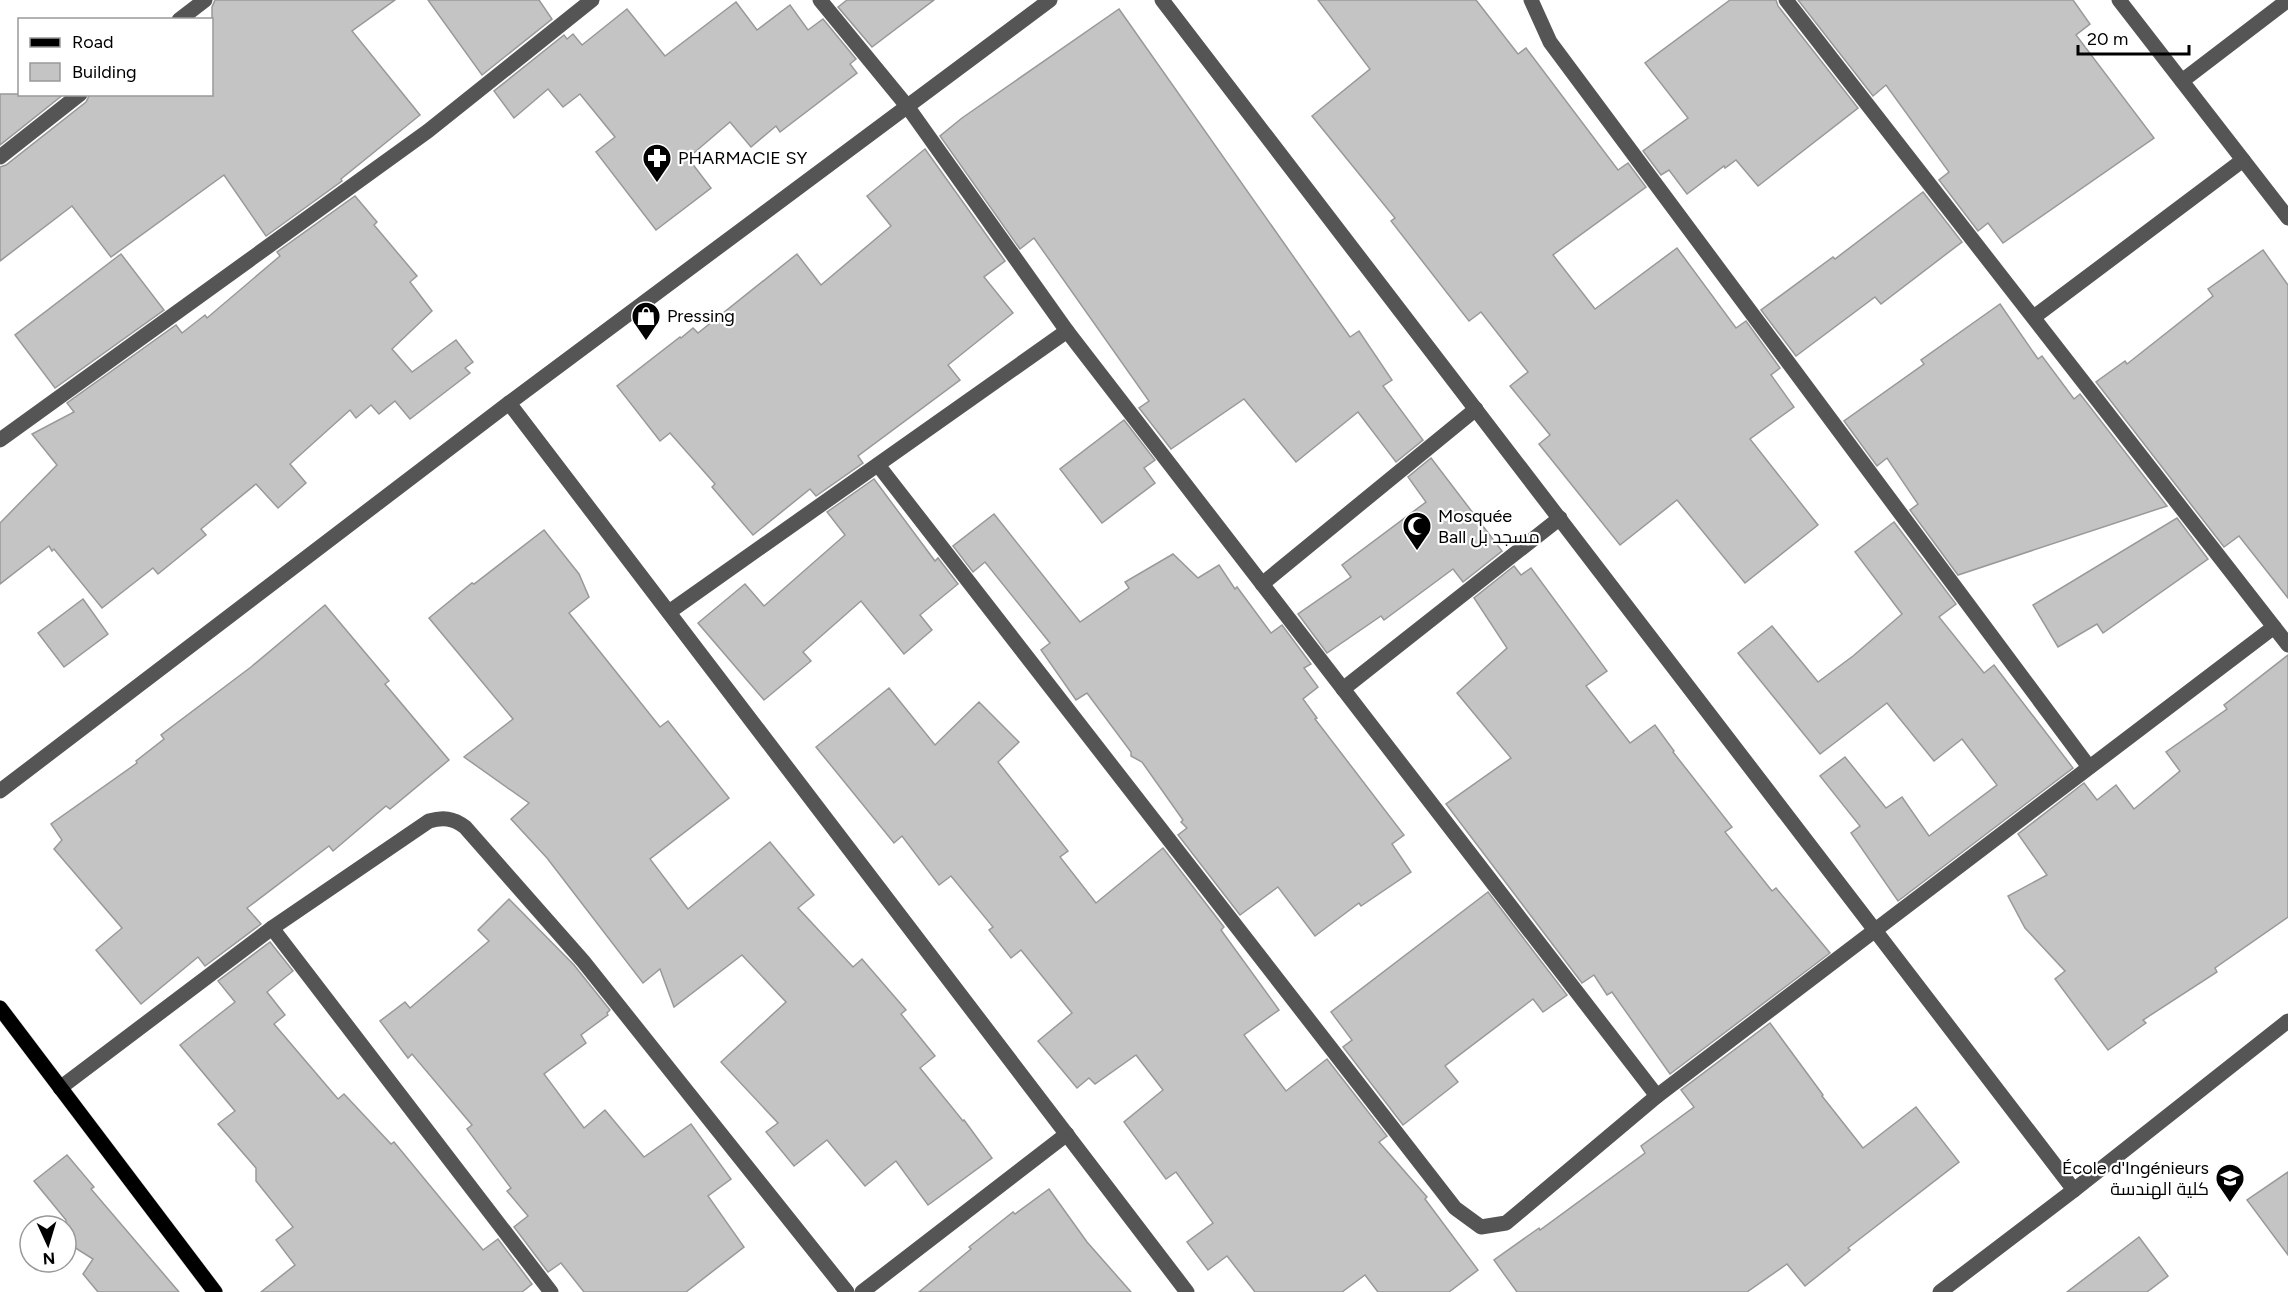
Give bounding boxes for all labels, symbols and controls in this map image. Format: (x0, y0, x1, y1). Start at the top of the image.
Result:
legend (18, 18, 213, 96)
scale bar (2078, 18, 2189, 56)
text: 20 m (2087, 28, 2128, 50)
text: Road (72, 31, 113, 53)
text: Building (72, 61, 137, 83)
pharmacy icon: PHARMACIE SY (641, 142, 673, 184)
place label: PHARMACIE SY (678, 147, 807, 169)
shop icon: Pressing (630, 300, 662, 342)
place label: Pressing (667, 305, 735, 327)
place label: Mosquée Ball مسجد بل (1438, 505, 1540, 548)
mosque icon: Mosquée Ball مسجد بل (1401, 510, 1433, 552)
place label: École d'Ingénieurs كلية الهندسة (2062, 1157, 2209, 1200)
school or university icon: École d'Ingénieurs كلية الهندسة (2214, 1162, 2246, 1204)
north arrow (18, 1214, 78, 1274)
text: N (42, 1249, 56, 1268)

